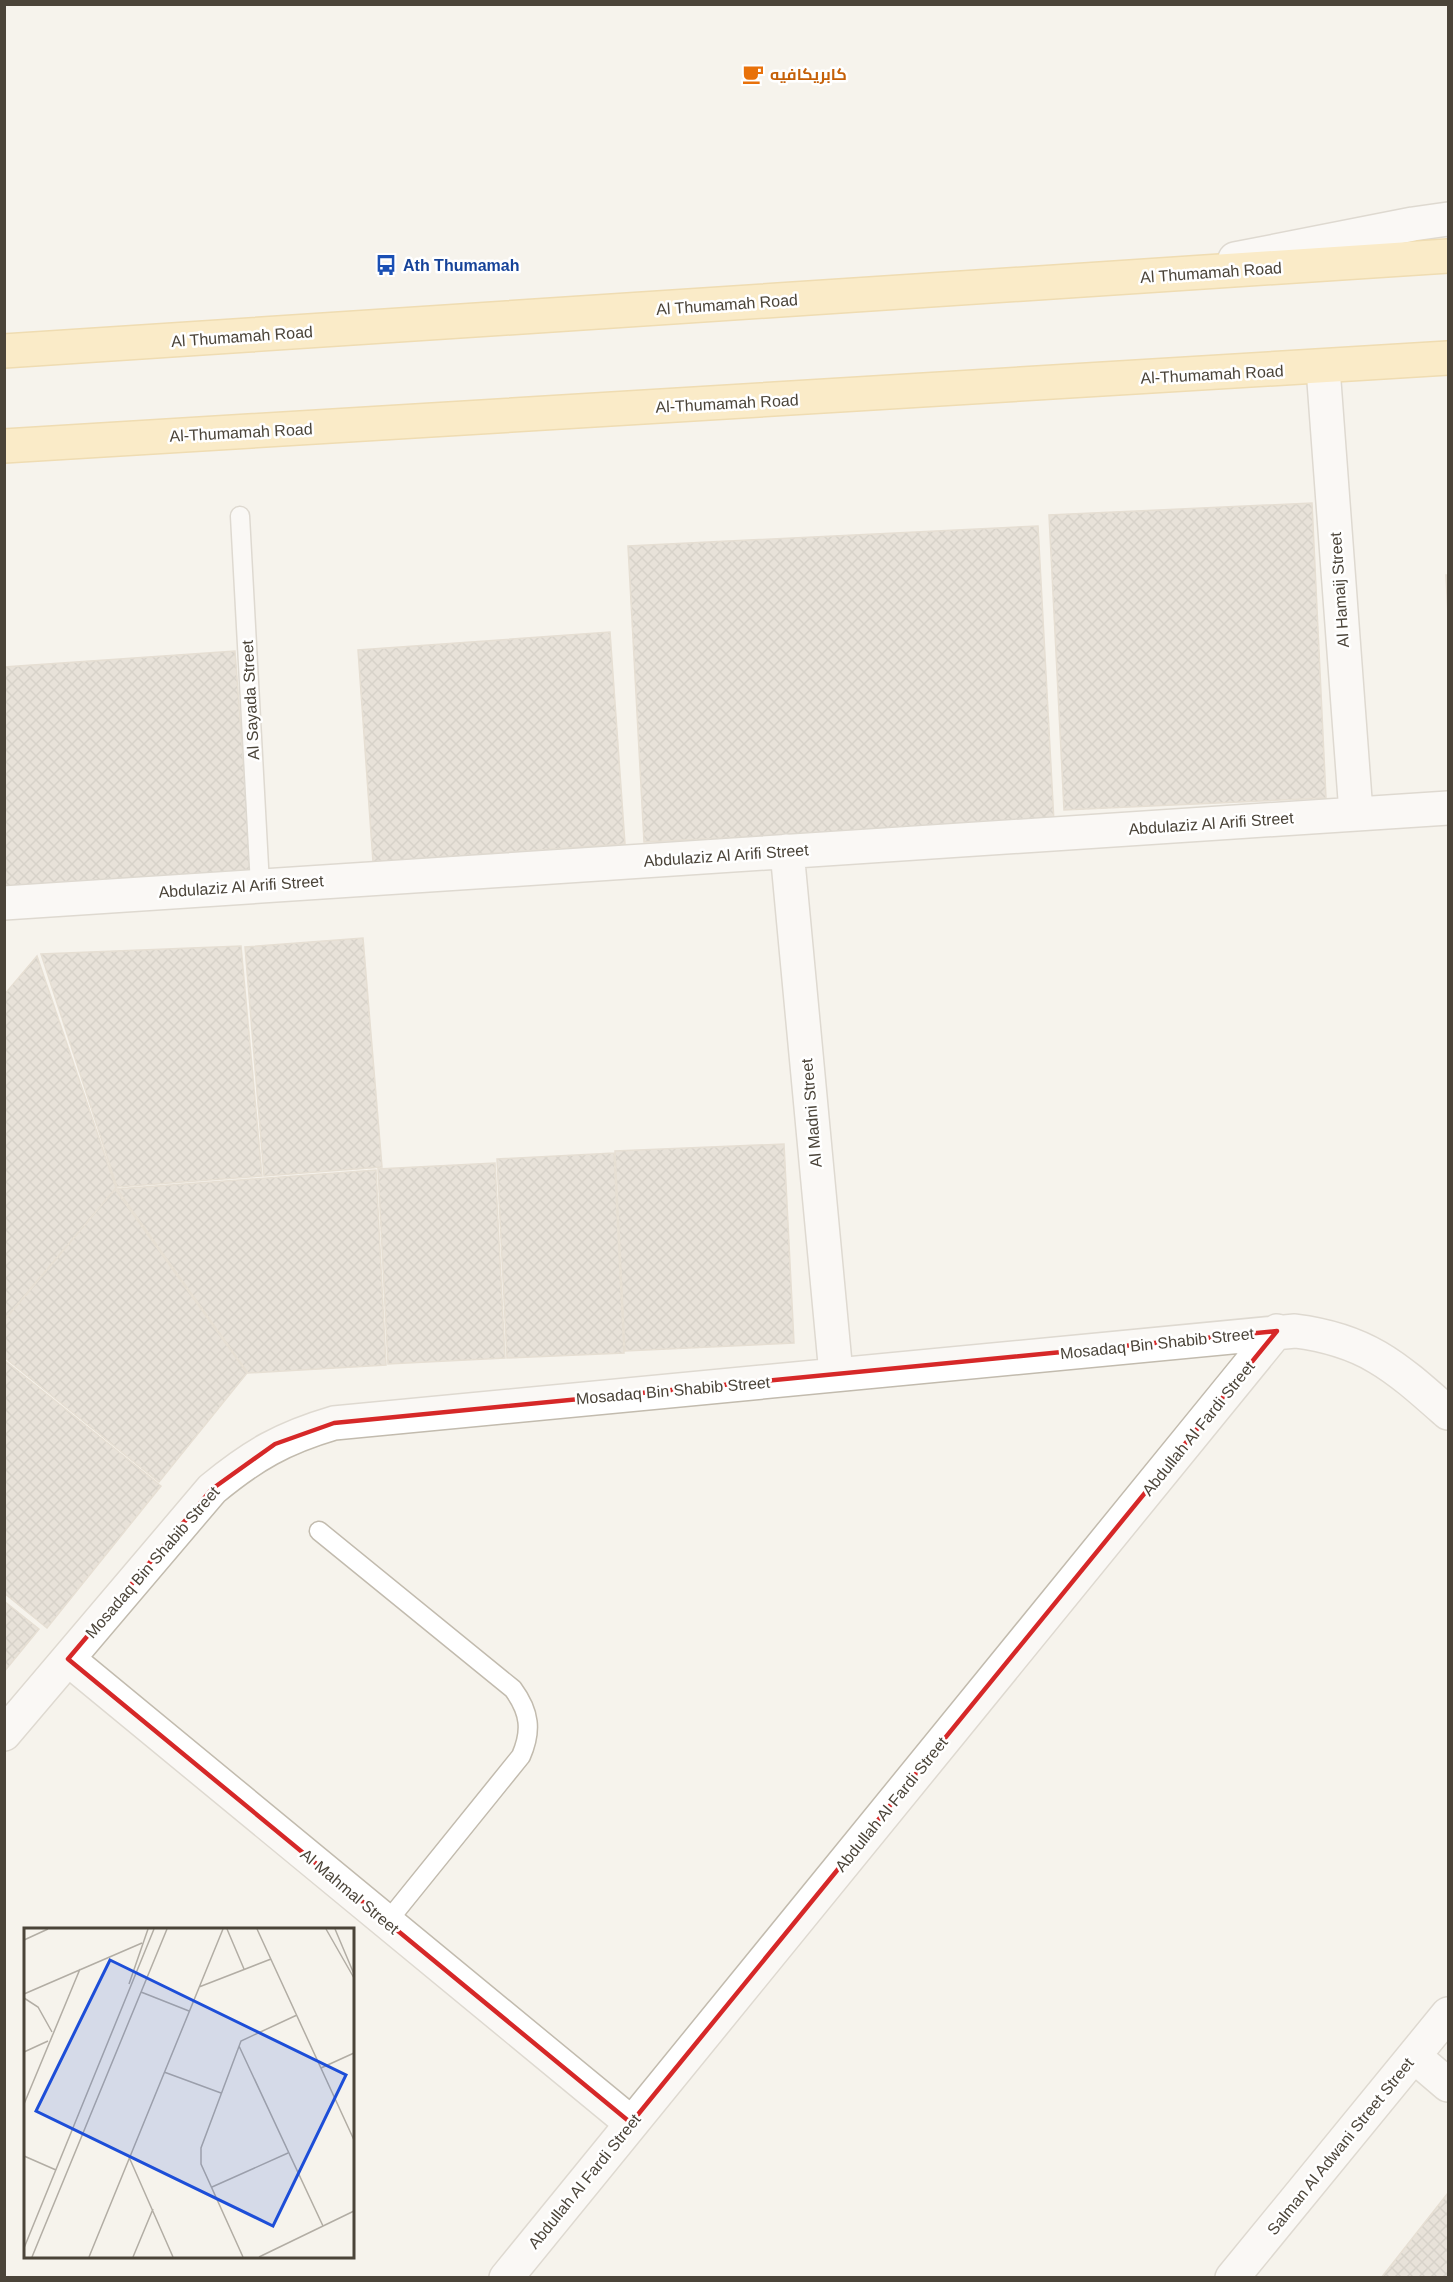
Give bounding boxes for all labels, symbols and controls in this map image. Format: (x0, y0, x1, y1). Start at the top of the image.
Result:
cafe icon: كابريكافيه (741, 62, 765, 86)
place label: كابريكافيه (770, 66, 847, 84)
bus stop icon: Ath Thumamah (374, 253, 398, 277)
place label: Ath Thumamah (403, 257, 519, 274)
street label: Al Thumamah Road (1140, 259, 1282, 286)
street label: Al Thumamah Road (656, 291, 798, 318)
street label: Al Thumamah Road (171, 323, 313, 350)
street label: Al-Thumamah Road (1140, 362, 1284, 387)
street label: Al-Thumamah Road (655, 391, 799, 416)
street label: Al-Thumamah Road (169, 420, 313, 445)
street label: Al Hamaij Street (1327, 531, 1352, 648)
street label: Al Sayada Street (239, 639, 262, 760)
street label: Abdulaziz Al Arifi Street (1128, 809, 1295, 838)
street label: Abdulaziz Al Arifi Street (643, 841, 810, 870)
street label: Abdulaziz Al Arifi Street (158, 872, 325, 901)
street label: Al Madni Street (798, 1057, 825, 1168)
street label: Mosadaq Bin Shabib Street (1059, 1325, 1255, 1362)
street label: Abdullah Al Fardi Street (1139, 1357, 1258, 1499)
street label: Mosadaq Bin Shabib Street (575, 1373, 771, 1407)
street label: Mosadaq Bin Shabib Street (82, 1483, 223, 1641)
street label: Abdullah Al Fardi Street (832, 1733, 951, 1875)
street label: Al Mahmal Street (297, 1845, 403, 1938)
inset map (24, 1928, 354, 2258)
street label: Salman Al Adwani Street Street (1264, 2054, 1417, 2238)
street label: Abdullah Al Fardi Street (525, 2110, 644, 2252)

